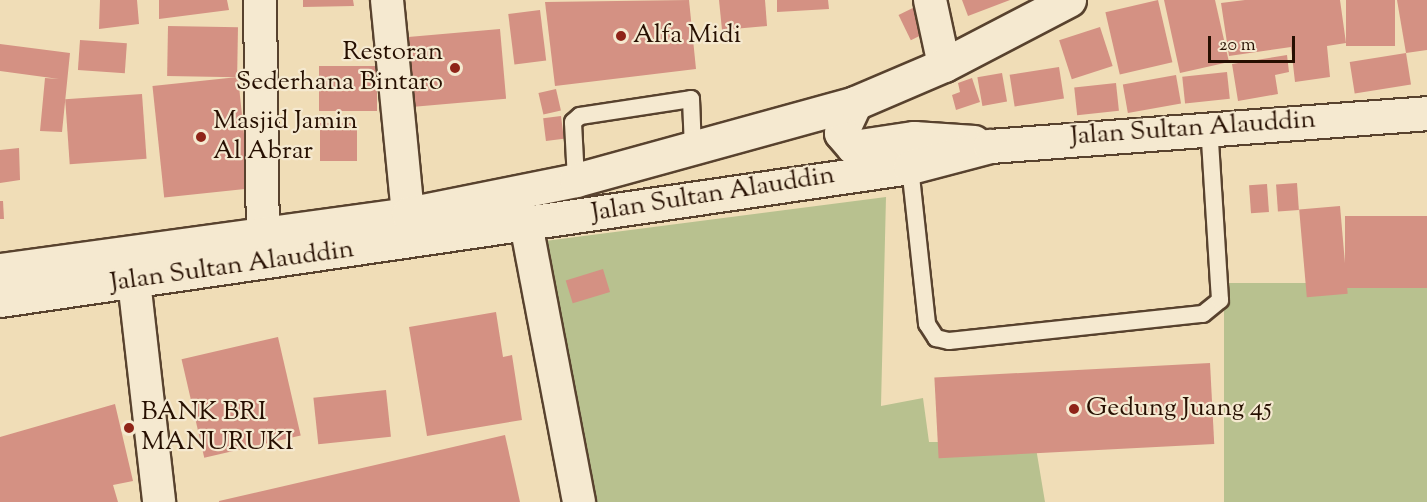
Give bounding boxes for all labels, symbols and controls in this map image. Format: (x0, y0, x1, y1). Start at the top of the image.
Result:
place label: Alfa Midi (633, 20, 741, 52)
scale bar (1211, 24, 1298, 62)
marker: Alfa Midi (614, 29, 628, 43)
text: 20 m (1219, 33, 1256, 59)
place label: Restoran Sederhana Bintaro (236, 37, 443, 98)
marker: Restoran Sederhana Bintaro (448, 61, 462, 75)
street label: Jalan Sultan Alauddin (1069, 105, 1317, 153)
place label: Masjid Jamin Al Abrar (213, 106, 358, 168)
marker: Masjid Jamin Al Abrar (194, 130, 208, 144)
street label: Jalan Sultan Alauddin (589, 160, 837, 230)
street label: Jalan Sultan Alauddin (108, 234, 356, 300)
place label: Gedung Juang 45 (1086, 393, 1272, 425)
place label: BANK BRI MANURUKI (141, 397, 294, 458)
marker: Gedung Juang 45 (1067, 402, 1081, 416)
marker: BANK BRI MANURUKI (122, 421, 136, 435)

